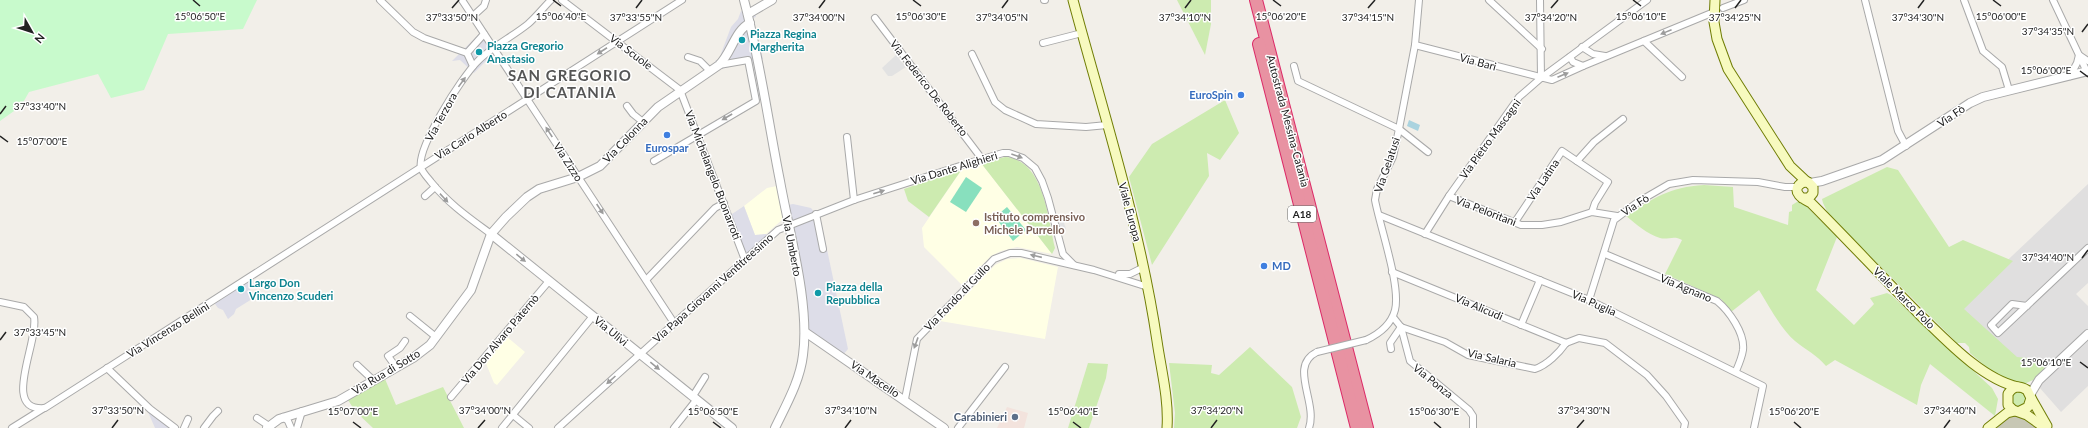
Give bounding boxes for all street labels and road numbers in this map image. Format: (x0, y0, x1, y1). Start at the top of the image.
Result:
street label: Via Scuole (607, 31, 655, 72)
street label: Via Federico De Roberto (888, 37, 971, 138)
street label: Via Bari (1458, 50, 1498, 73)
street label: Autostrada Messina-Catania (1265, 53, 1312, 188)
street label: Via Terzora (422, 90, 459, 143)
street label: Via Pietro Mascagni (1456, 96, 1523, 181)
street label: Via Fò (1935, 102, 1967, 129)
street label: Via Carlo Alberto (432, 107, 509, 162)
street label: Via Michelangelo Buonarroti (683, 108, 744, 241)
street label: Via Colonna (600, 114, 650, 165)
street label: Via Gelatusi (1371, 135, 1402, 194)
street label: Via Zizzo (551, 140, 586, 184)
street label: Via Dante Alighieri (909, 148, 999, 187)
street label: Via Latina (1524, 156, 1561, 203)
street label: Viale Europa (1116, 181, 1145, 243)
street label: Via Fò (1618, 191, 1651, 218)
street label: Via Peloritani (1454, 193, 1519, 228)
road number: A18 (1288, 206, 1316, 222)
street label: Via Umberto (780, 214, 805, 277)
street label: Via Papa Giovanni Ventitreesimo (650, 230, 775, 345)
street label: Via Fondo di Gullo (921, 260, 992, 333)
street label: Viale Marco Polo (1871, 264, 1938, 331)
street label: Via Agnano (1658, 271, 1714, 304)
street label: Via Puglia (1570, 287, 1619, 318)
street label: Via Don Alvaro Paternò (458, 291, 541, 386)
street label: Via Alicudi (1453, 291, 1505, 323)
street label: Via Vincenzo Bellini (124, 299, 212, 360)
street label: Via Ulivi (592, 313, 631, 348)
street label: Via Rua di Sotto (349, 346, 422, 397)
street label: Via Salaria (1466, 346, 1518, 369)
street label: Via Macello (848, 357, 902, 400)
street label: Via Ponza (1411, 361, 1456, 401)

